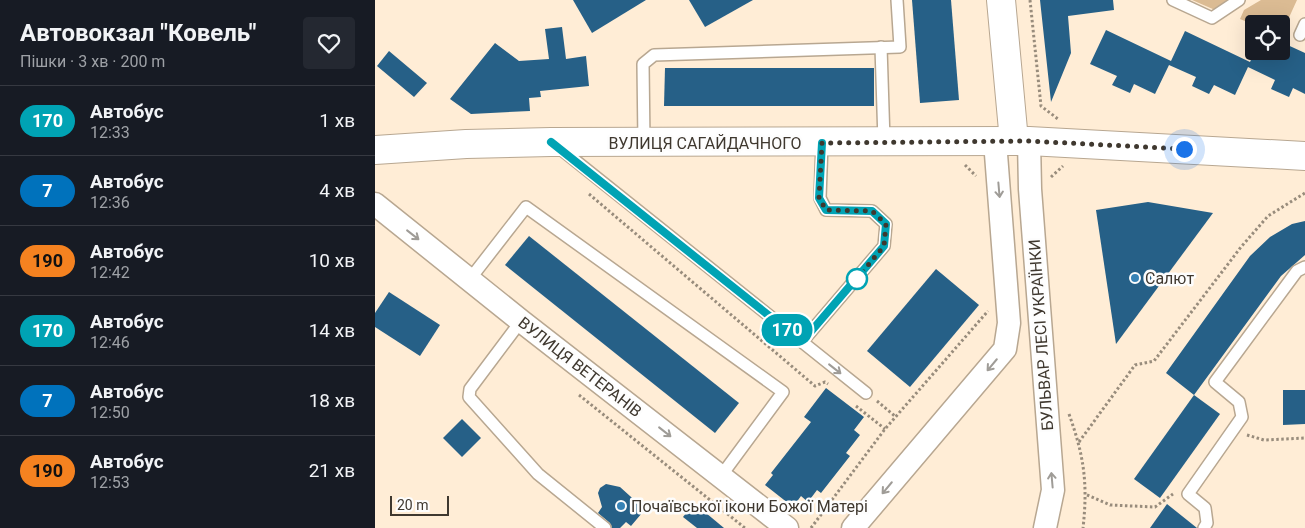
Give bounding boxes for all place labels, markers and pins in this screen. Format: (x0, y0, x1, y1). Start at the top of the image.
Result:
unlabelled marker (846, 268, 868, 290)
place label: Салют (1145, 269, 1194, 288)
marker: Салют (1129, 272, 1141, 284)
place label: Почаївської ікони Божої Матері (631, 497, 868, 516)
marker: Почаївської ікони Божої Матері (615, 500, 627, 512)

